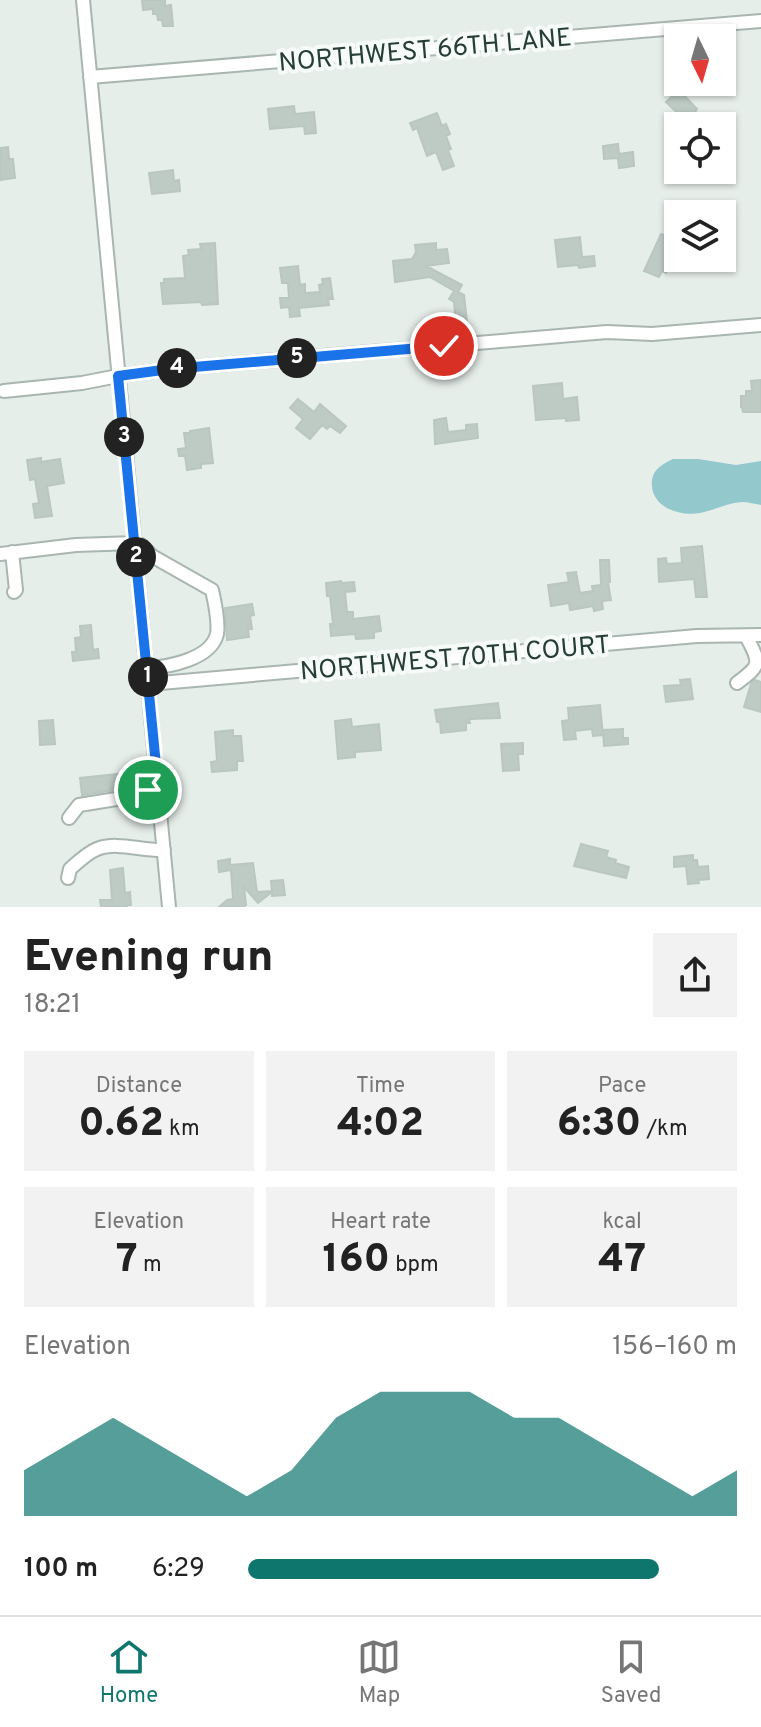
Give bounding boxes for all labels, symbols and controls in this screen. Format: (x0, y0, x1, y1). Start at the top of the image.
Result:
street label: NORTHWEST 66TH LANE (277, 22, 573, 81)
north arrow (664, 24, 736, 96)
map controls (664, 24, 736, 272)
button: locate (664, 112, 736, 184)
button: layers (664, 200, 736, 272)
pin (410, 312, 478, 380)
icon: check (422, 324, 466, 368)
pin: 5 (277, 338, 317, 378)
text: 5 (290, 344, 304, 371)
pin: 4 (157, 348, 197, 388)
text: 4 (170, 354, 184, 381)
pin: 3 (104, 417, 144, 457)
text: 3 (117, 423, 131, 450)
pin: 2 (116, 537, 156, 577)
text: 2 (129, 543, 143, 570)
street label: NORTHWEST 70TH COURT (299, 629, 612, 689)
pin: 1 (128, 657, 168, 697)
text: 1 (144, 663, 152, 690)
pin (114, 756, 182, 824)
icon: arrive (126, 768, 170, 812)
text: Evening run (24, 931, 273, 987)
button: share (653, 933, 737, 1017)
text: 18:21 (24, 989, 81, 1022)
text: Distance (96, 1073, 182, 1100)
text: Time (356, 1073, 405, 1100)
text: Pace (598, 1073, 646, 1100)
text: 0.62 (78, 1100, 164, 1150)
text: 4:02 (337, 1100, 424, 1150)
text: 6:30 (557, 1100, 641, 1150)
text: km (164, 1116, 200, 1143)
text: /km (641, 1116, 688, 1143)
text: Elevation (94, 1209, 184, 1236)
text: Heart rate (330, 1209, 431, 1236)
text: kcal (603, 1209, 642, 1236)
text: 7 (116, 1236, 138, 1286)
text: 160 (322, 1236, 390, 1286)
text: 47 (598, 1236, 646, 1286)
text: m (138, 1252, 162, 1279)
text: bpm (390, 1252, 439, 1279)
text: Elevation (24, 1331, 131, 1364)
text: 156–160 m (612, 1331, 737, 1364)
text: 100 m (24, 1553, 98, 1586)
text: 6:29 (152, 1553, 205, 1586)
tab: Home (100, 1635, 158, 1710)
tab: Map (357, 1635, 401, 1710)
tab: Saved (601, 1635, 661, 1710)

